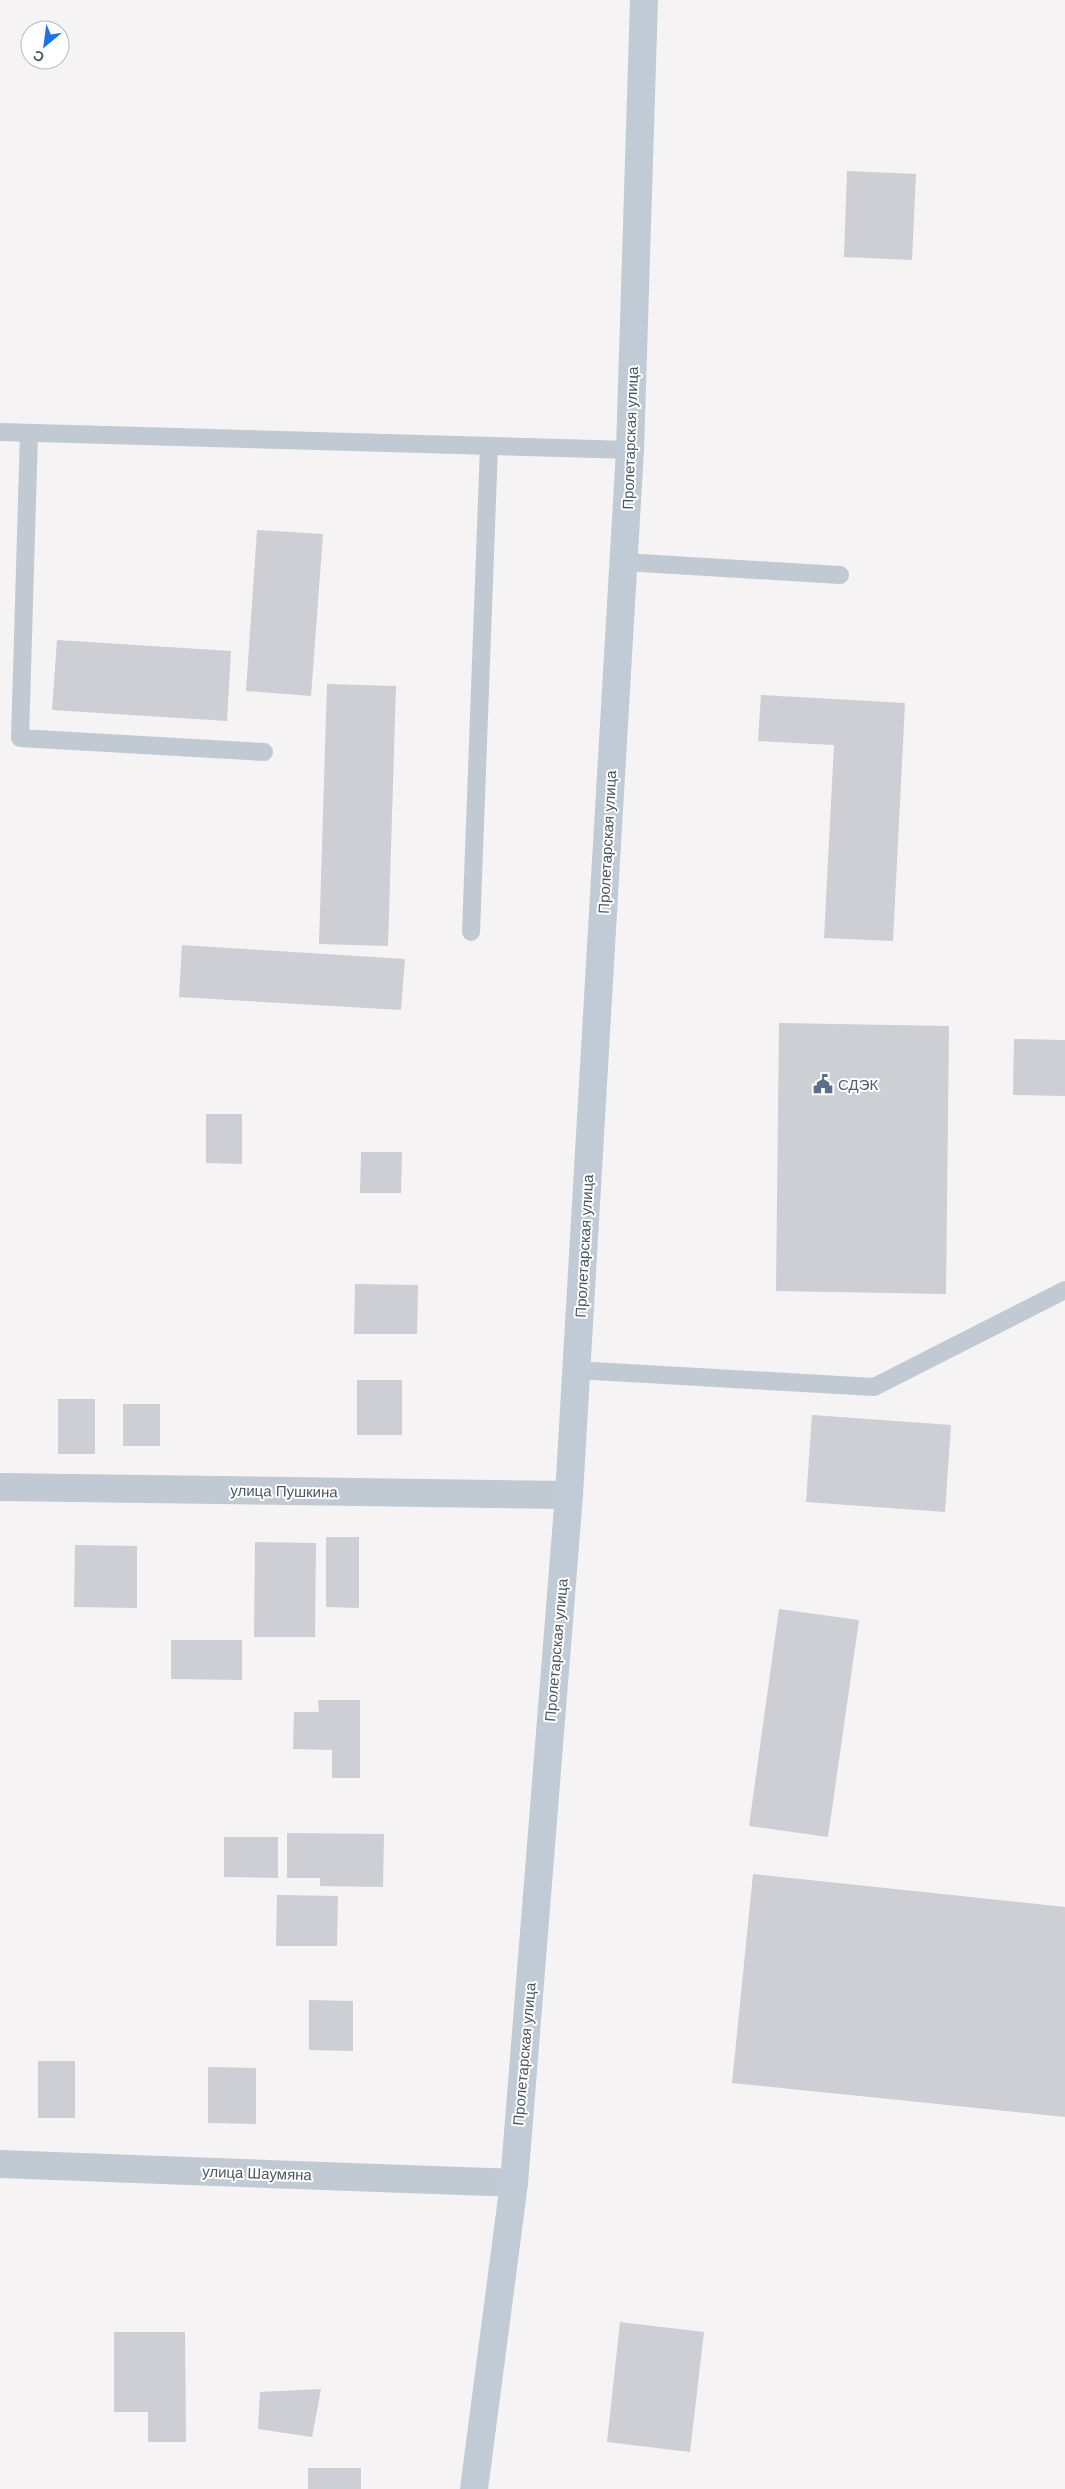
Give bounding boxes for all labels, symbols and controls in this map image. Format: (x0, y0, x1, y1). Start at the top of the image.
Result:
north arrow (20, 20, 70, 70)
text: С (30, 47, 47, 66)
street label: Пролетарская улица (619, 365, 641, 510)
street label: Пролетарская улица (595, 769, 619, 914)
public building icon: СДЭК (812, 1073, 834, 1095)
place label: СДЭК (838, 1076, 878, 1093)
street label: Пролетарская улица (572, 1173, 596, 1318)
street label: улица Пушкина (230, 1482, 338, 1500)
street label: Пролетарская улица (541, 1577, 571, 1722)
street label: Пролетарская улица (509, 1981, 539, 2126)
street label: улица Шаумяна (202, 2163, 313, 2183)

